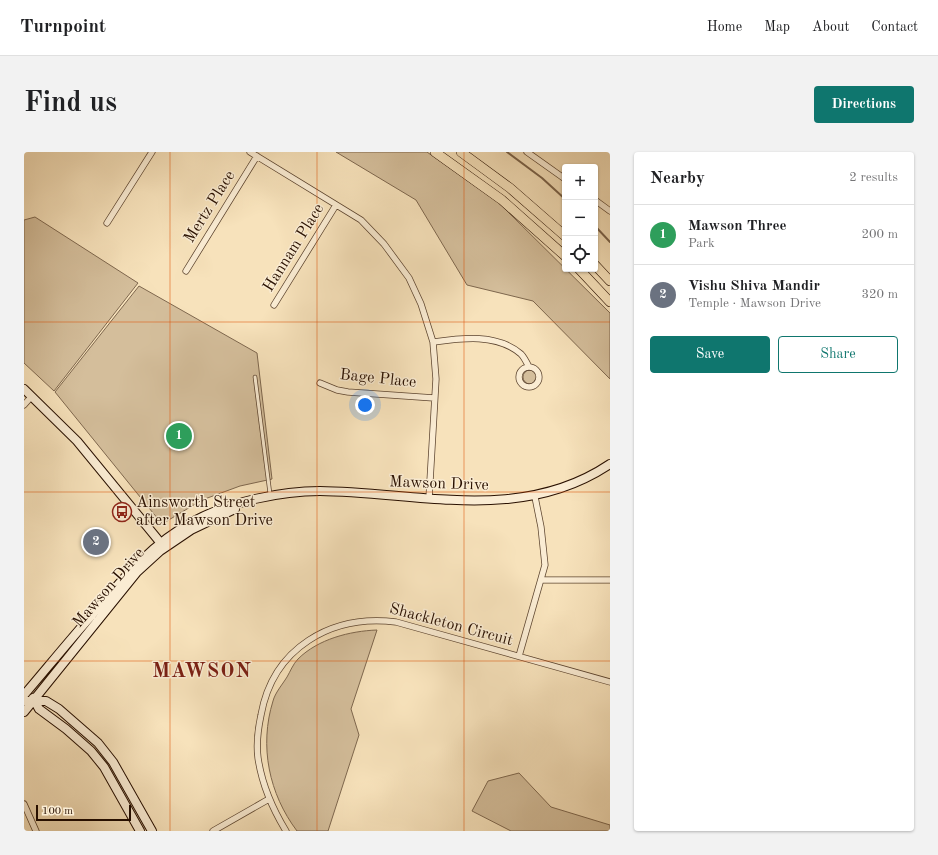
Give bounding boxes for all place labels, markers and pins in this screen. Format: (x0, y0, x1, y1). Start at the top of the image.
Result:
pin: 1 (166, 421, 192, 451)
place label: Ainsworth Street after Mawson Drive (136, 495, 273, 529)
bus stop icon: Ainsworth Street after Mawson Drive (111, 501, 133, 523)
pin: 2 (83, 527, 109, 557)

